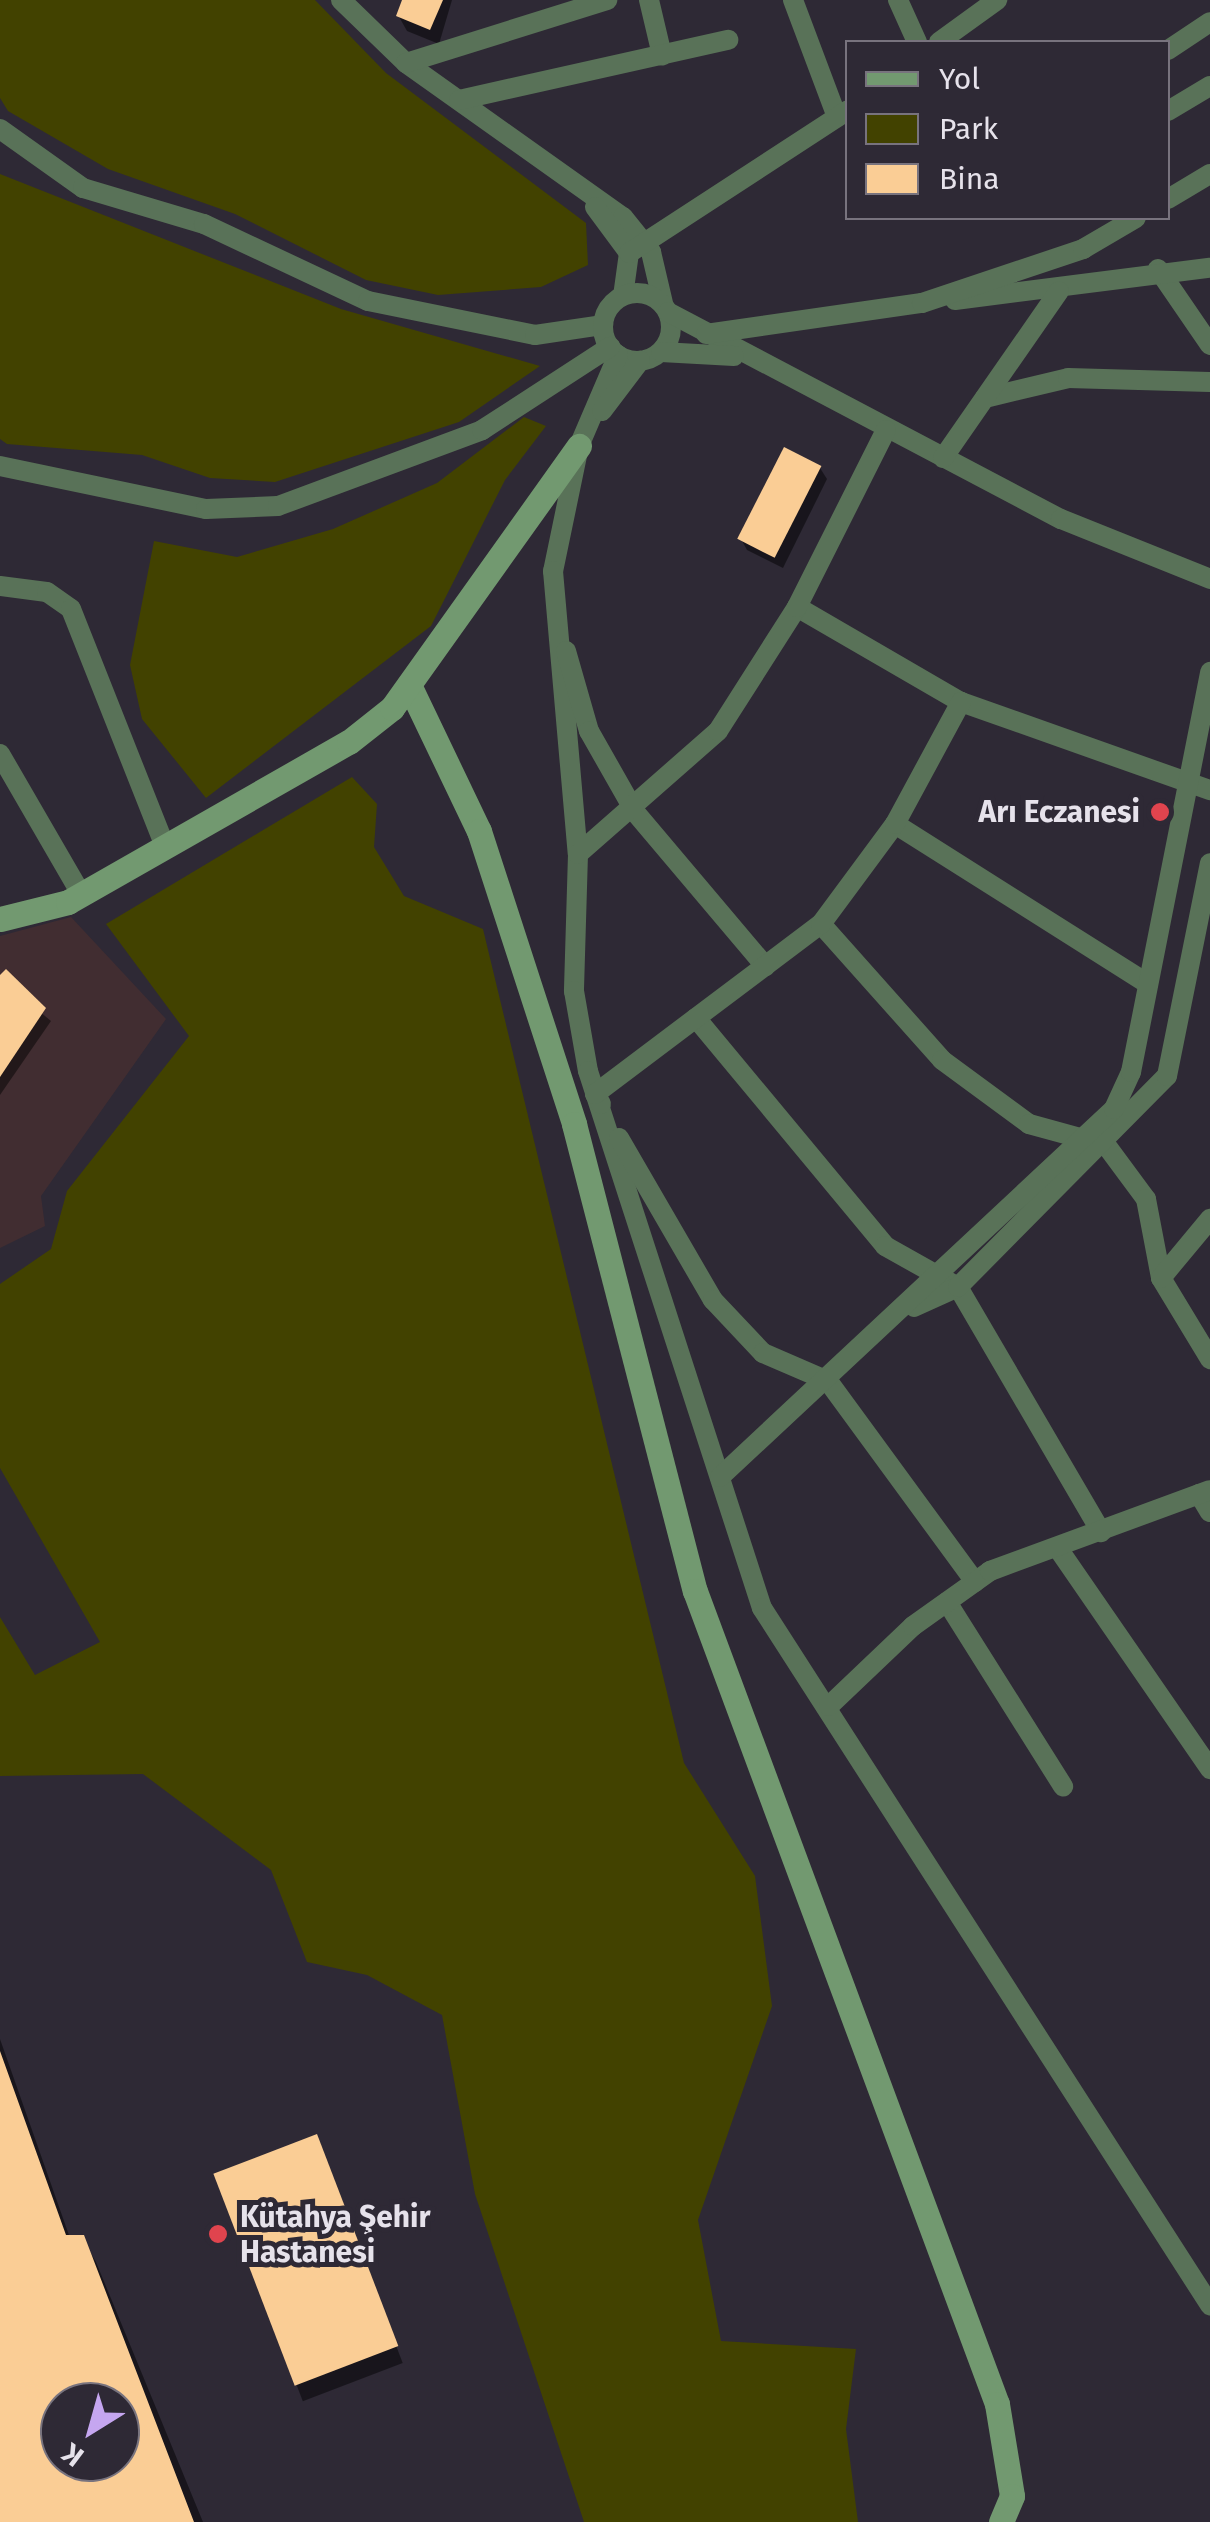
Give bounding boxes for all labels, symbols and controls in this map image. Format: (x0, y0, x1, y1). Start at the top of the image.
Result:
legend (845, 40, 1170, 220)
text: Yol (939, 61, 980, 97)
text: Park (939, 111, 998, 147)
text: Bina (939, 161, 1000, 197)
place label: Arı Eczanesi (979, 794, 1140, 830)
marker: Arı Eczanesi (1149, 801, 1171, 823)
place label: Kütahya Şehir Hastanesi (240, 2199, 430, 2270)
marker: Kütahya Şehir Hastanesi (205, 2221, 231, 2247)
north arrow (40, 2382, 140, 2482)
text: K (56, 2436, 90, 2473)

